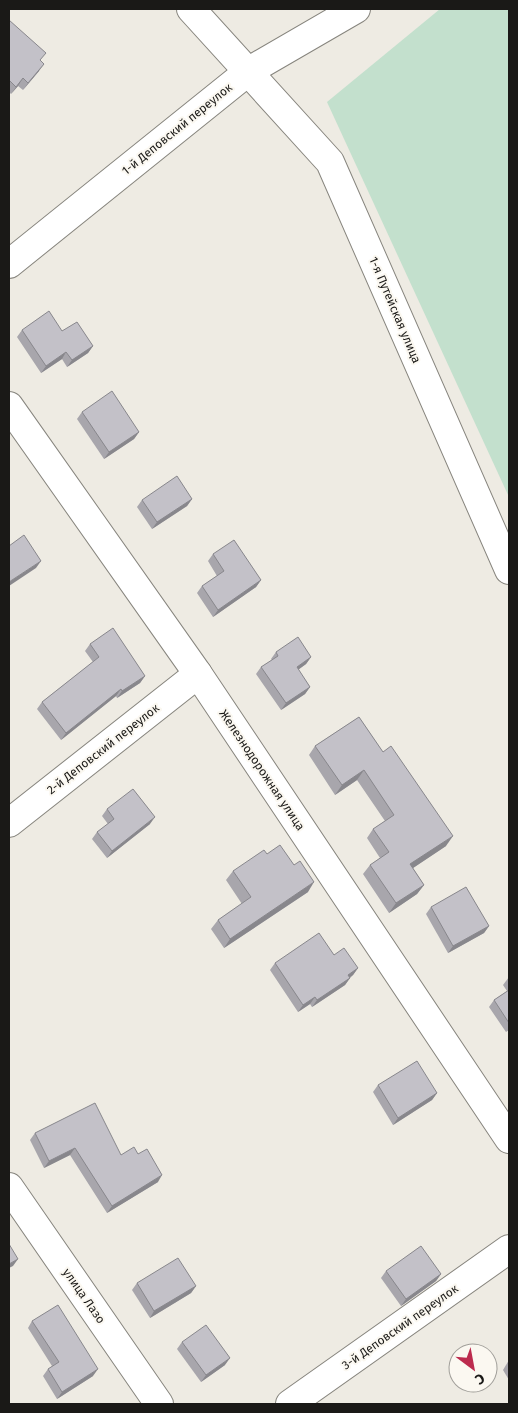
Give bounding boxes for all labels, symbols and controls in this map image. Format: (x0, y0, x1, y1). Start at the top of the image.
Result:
street label: 1-й Деповский переулок (119, 80, 236, 178)
street label: 1-я Путейская улица (366, 255, 424, 365)
street label: 2-й Деповский переулок (44, 700, 163, 797)
street label: Железнодорожная улица (216, 707, 308, 833)
street label: улица Лазо (60, 1266, 108, 1326)
street label: 3-й Деповский переулок (339, 1281, 461, 1372)
north arrow (448, 1343, 498, 1393)
text: С (472, 1369, 488, 1388)

